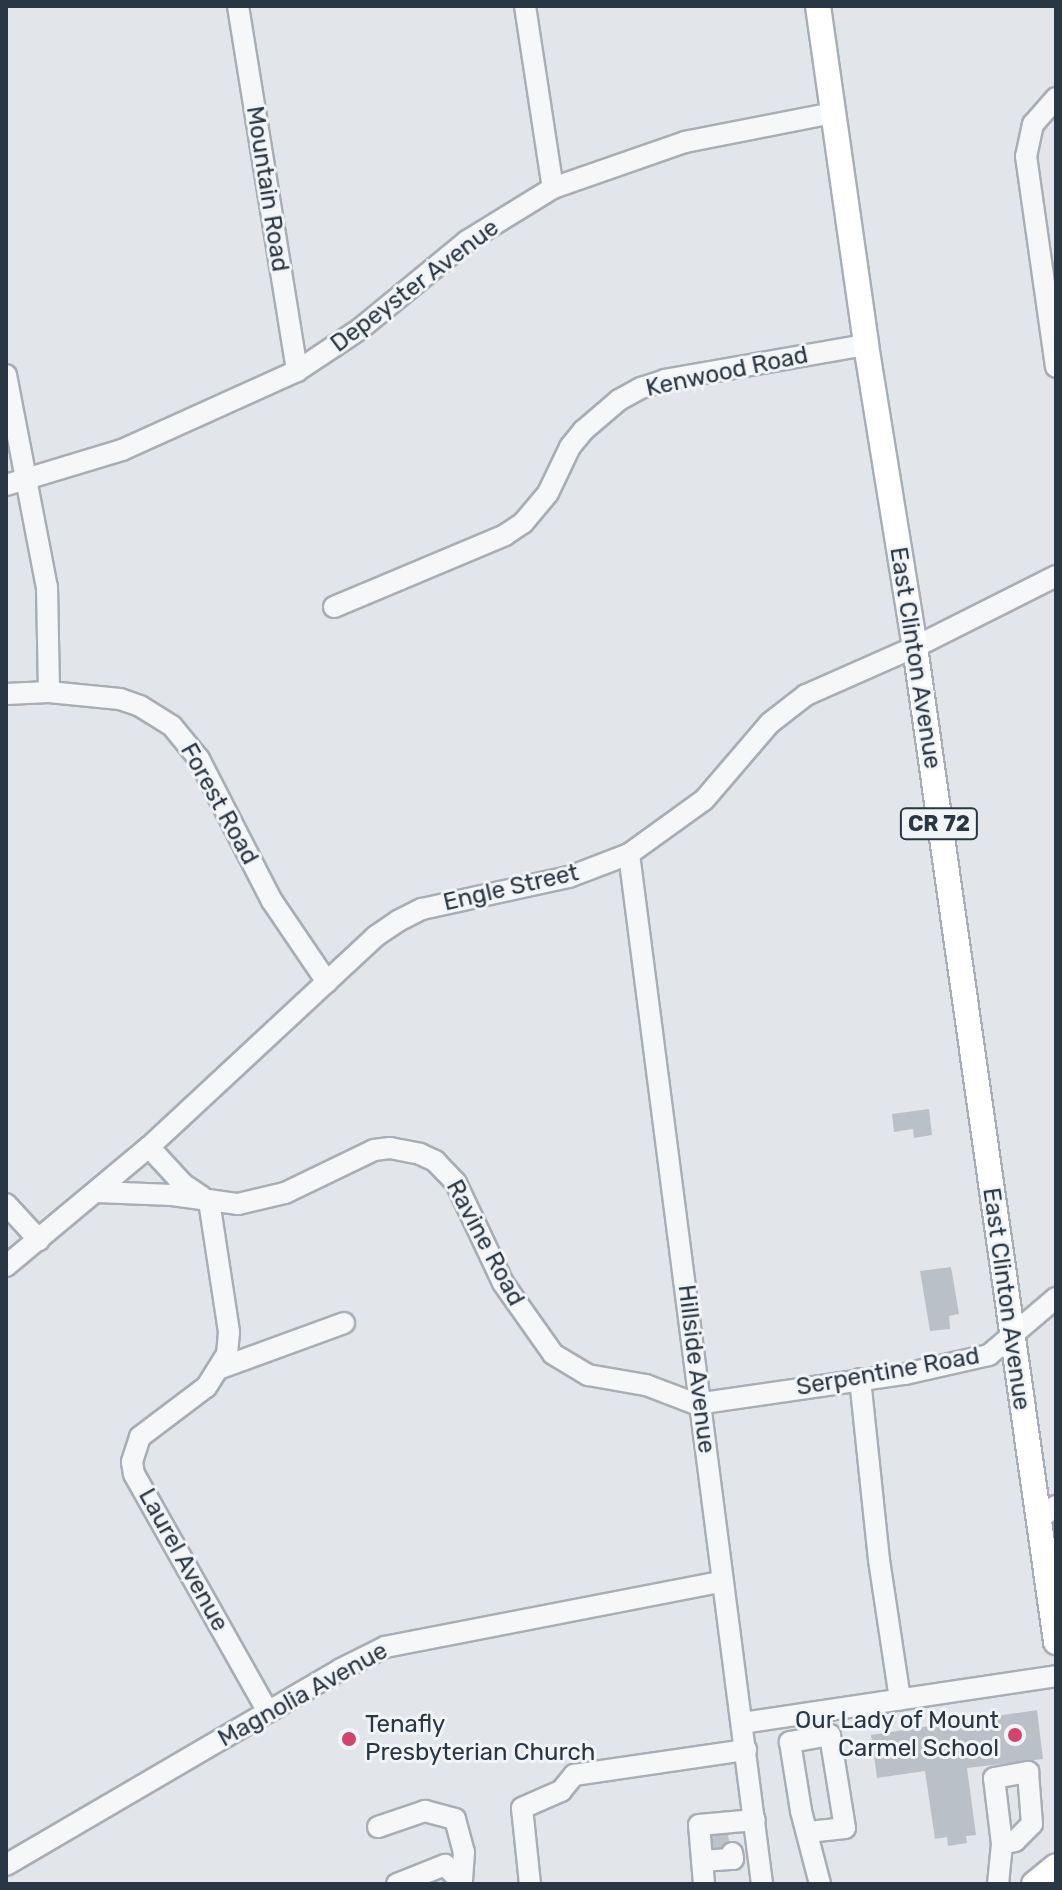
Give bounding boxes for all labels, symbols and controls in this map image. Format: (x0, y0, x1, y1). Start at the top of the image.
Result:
street label: Mountain Road (240, 104, 294, 274)
street label: Depeyster Avenue (325, 213, 505, 359)
street label: Kenwood Road (643, 341, 811, 403)
street label: East Clinton Avenue (883, 545, 947, 771)
street label: Forest Road (174, 738, 264, 870)
road number: CR 72 (899, 806, 979, 842)
street label: Engle Street (441, 858, 581, 918)
street label: Ravine Road (440, 1175, 530, 1311)
street label: East Clinton Avenue (976, 1186, 1036, 1412)
street label: Hillside Avenue (671, 1283, 721, 1455)
street label: Serpentine Road (794, 1342, 982, 1402)
street label: Laurel Avenue (132, 1483, 234, 1637)
street label: Magnolia Avenue (213, 1636, 393, 1754)
place label: Our Lady of Mount Carmel School (793, 1707, 999, 1763)
place label: Tenafly Presbyterian Church (365, 1711, 595, 1767)
marker: Our Lady of Mount Carmel School (1006, 1726, 1024, 1744)
marker: Tenafly Presbyterian Church (340, 1730, 358, 1748)

